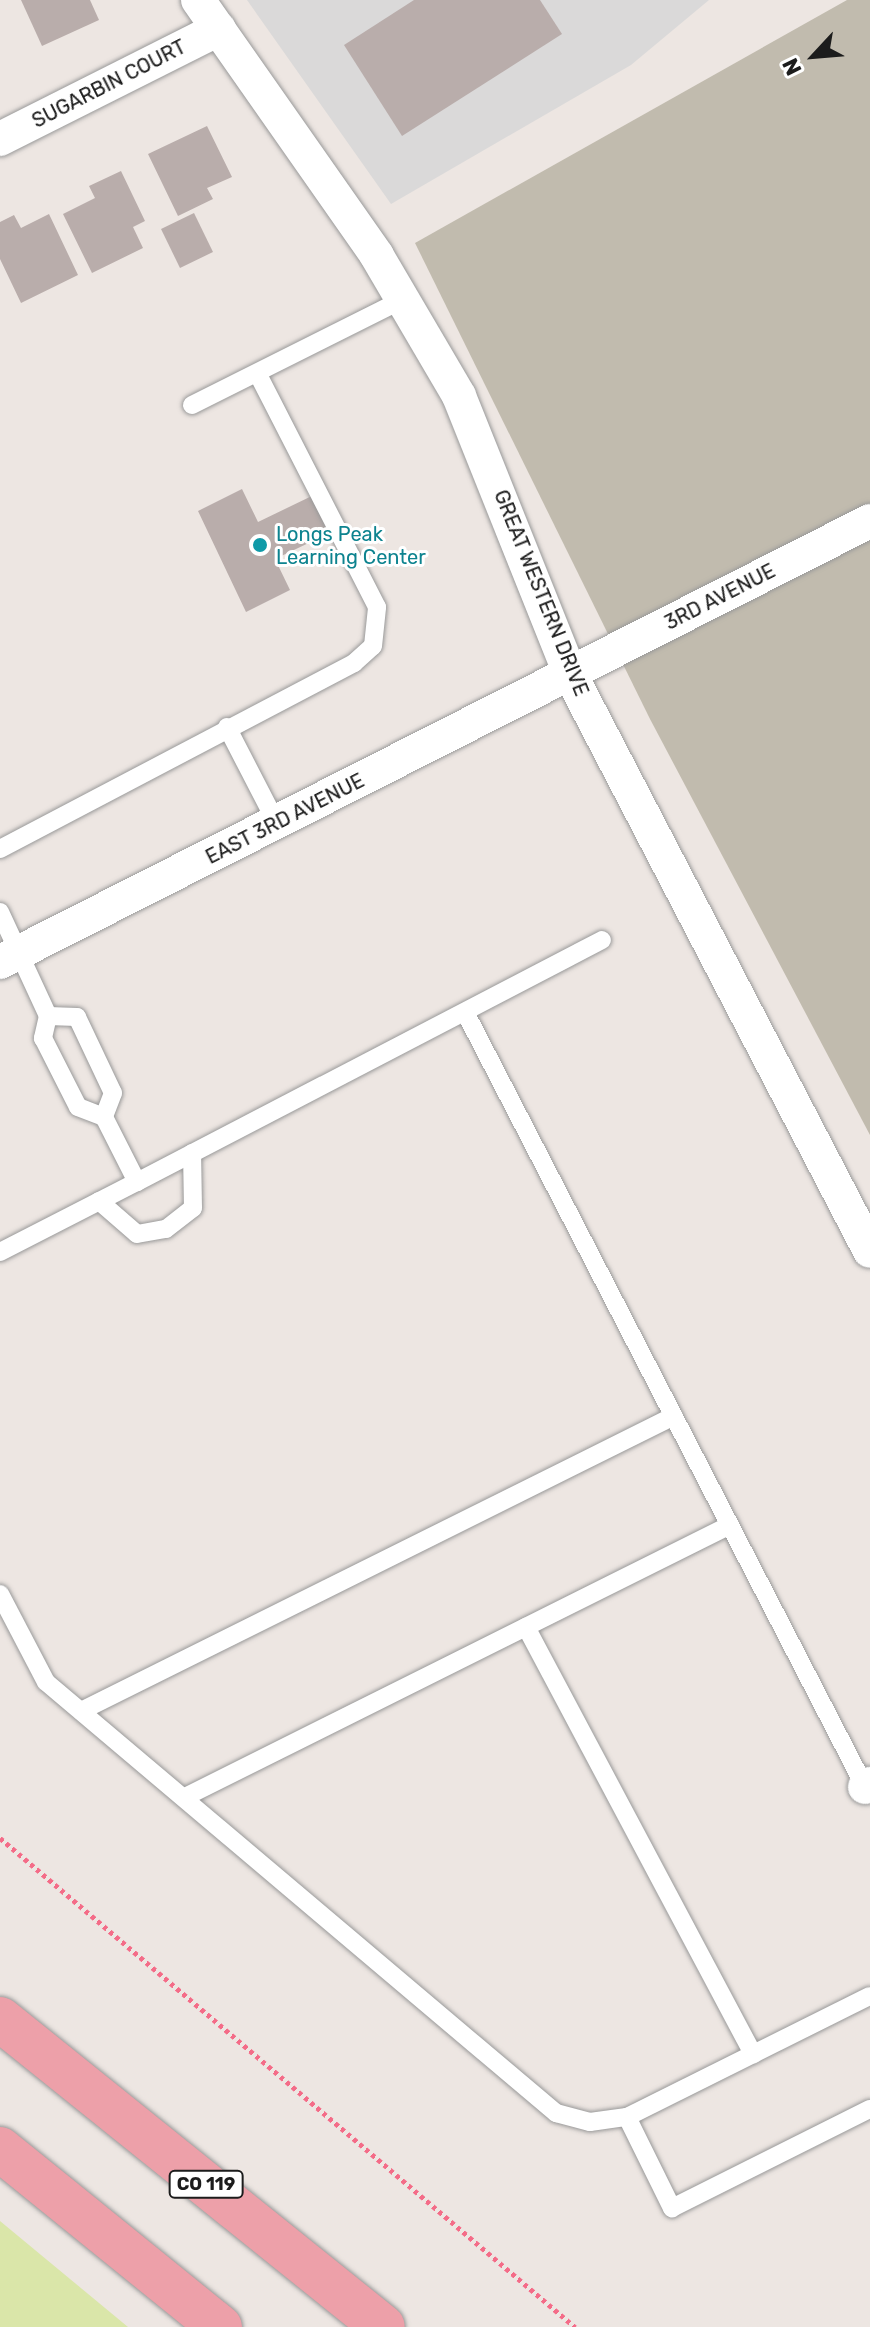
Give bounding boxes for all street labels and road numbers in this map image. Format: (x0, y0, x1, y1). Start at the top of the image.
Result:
street label: SUGARBIN COURT (28, 35, 190, 133)
street label: GREAT WESTERN DRIVE (489, 486, 593, 700)
street label: 3RD AVENUE (660, 559, 780, 635)
street label: EAST 3RD AVENUE (201, 768, 369, 870)
road number: CO 119 (168, 2170, 244, 2198)

